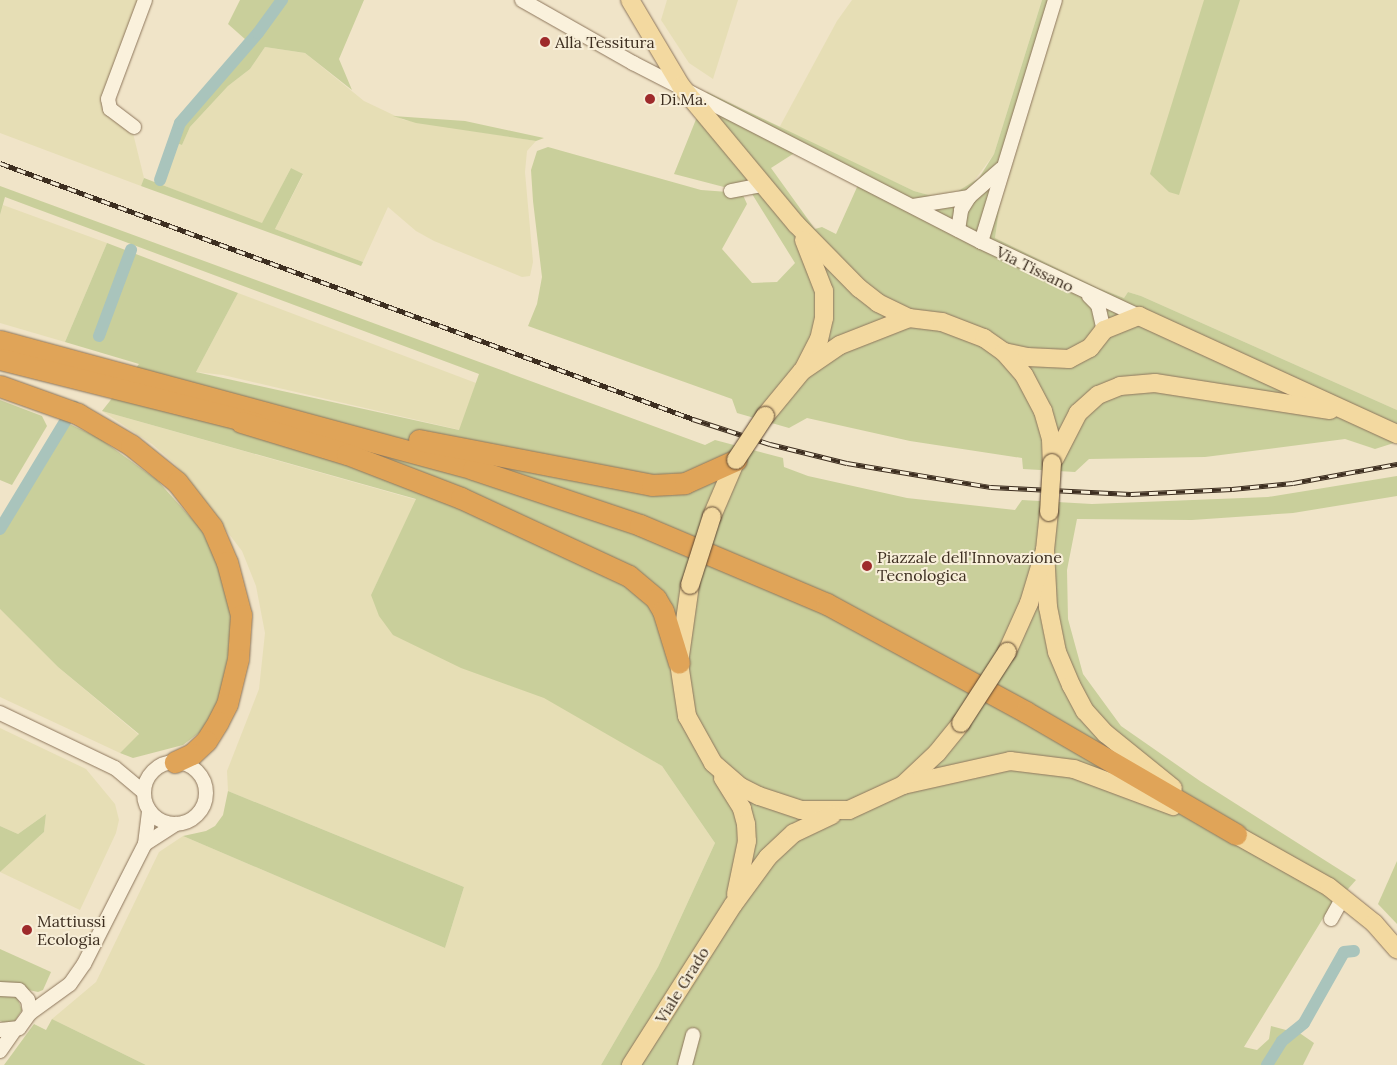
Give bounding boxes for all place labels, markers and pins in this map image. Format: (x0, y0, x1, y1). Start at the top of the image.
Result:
place label: Alla Tessitura (555, 32, 655, 52)
marker: Alla Tessitura (539, 36, 551, 48)
place label: Di.Ma. (660, 89, 707, 109)
marker: Di.Ma. (644, 93, 656, 105)
place label: Piazzale dell'Innovazione Tecnologica (877, 547, 1062, 585)
marker: Piazzale dell'Innovazione Tecnologica (861, 560, 873, 572)
place label: Mattiussi Ecologia (37, 911, 106, 949)
marker: Mattiussi Ecologia (21, 924, 33, 936)

